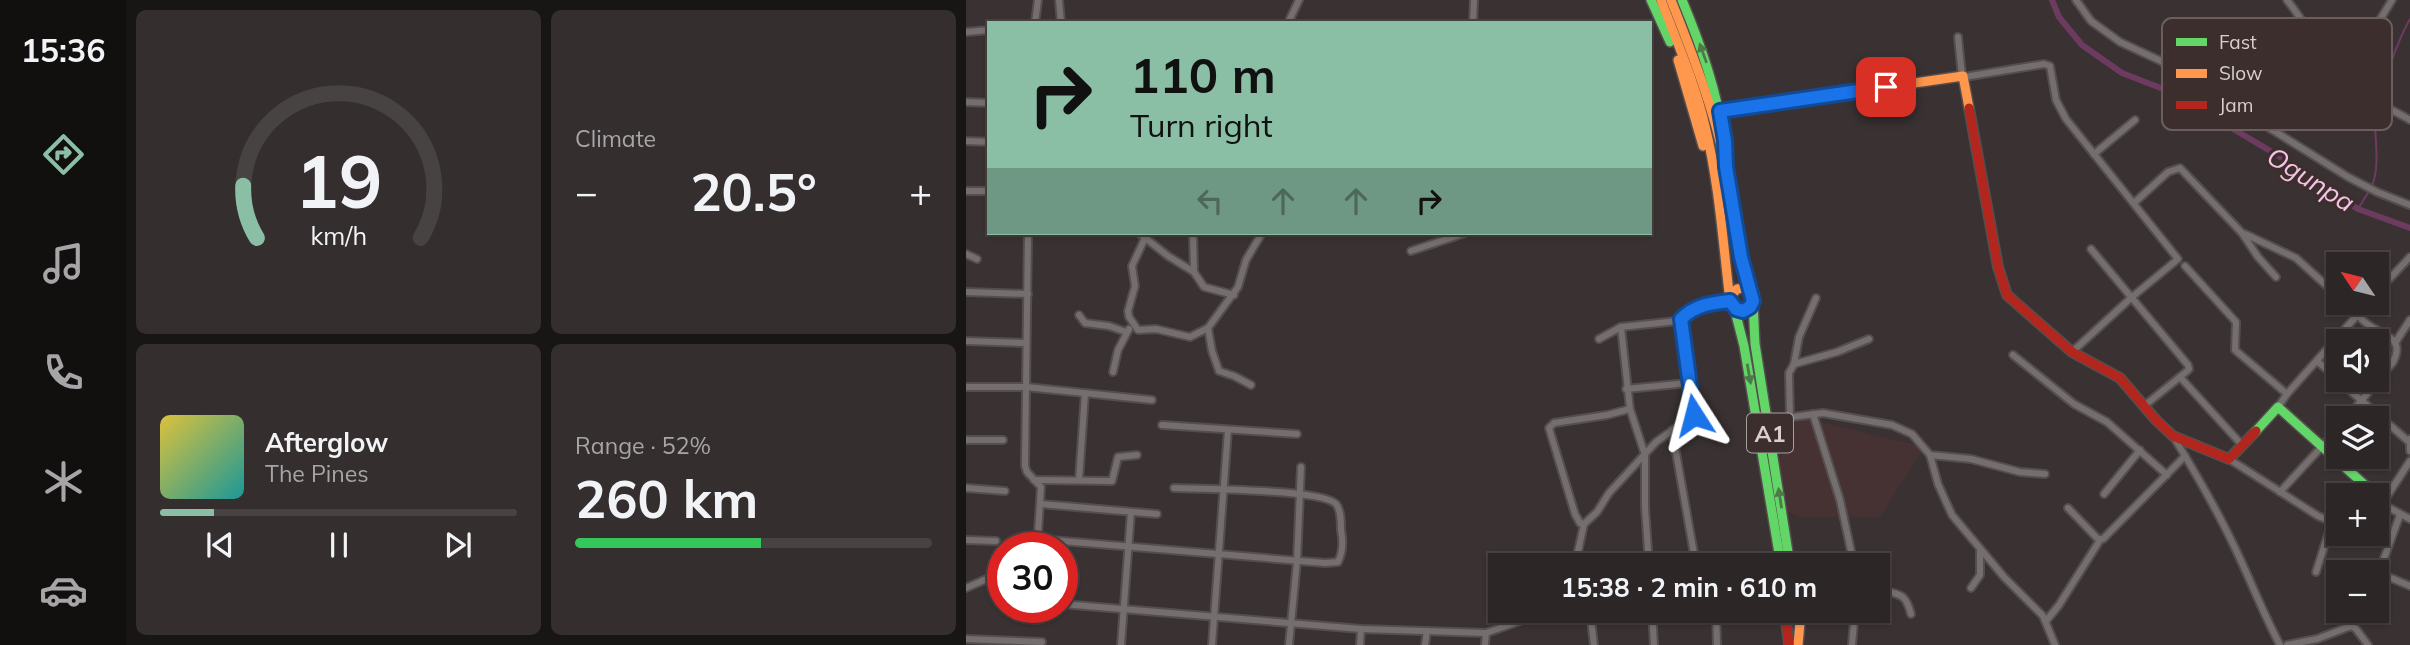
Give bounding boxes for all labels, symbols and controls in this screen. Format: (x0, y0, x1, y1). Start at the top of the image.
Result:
legend (2162, 18, 2392, 130)
text: 15:36 (21, 30, 105, 70)
text: Fast (2219, 30, 2257, 54)
one-way arrow (1698, 42, 1709, 63)
text: 110 m (1130, 44, 1276, 105)
icon: right (1015, 49, 1106, 140)
pin (1856, 57, 1916, 117)
text: Slow (2219, 61, 2263, 85)
icon: arrive (1867, 68, 1905, 106)
text: Jam (2219, 93, 2253, 117)
text: Turn right (1130, 105, 1273, 145)
text: Climate (575, 124, 656, 153)
icon: directions (39, 130, 88, 179)
text: 19 (295, 135, 382, 226)
water label: Ogunpa (2261, 139, 2361, 219)
text: 20.5° (690, 159, 817, 224)
text: − (575, 168, 598, 216)
text: + (909, 168, 932, 216)
icon: left (1191, 182, 1229, 220)
icon: ahead (1264, 182, 1302, 220)
icon: ahead (1337, 182, 1375, 220)
icon: right (1410, 182, 1448, 220)
text: km/h (310, 220, 367, 251)
icon: music (39, 239, 88, 288)
north arrow (2326, 252, 2389, 315)
map controls (2326, 252, 2389, 623)
button: sound (2326, 329, 2389, 392)
icon: phone (39, 348, 88, 397)
one-way arrow (1744, 363, 1755, 385)
position arrow (1657, 378, 1731, 452)
button: layers (2326, 406, 2389, 469)
road number: A1 (1747, 414, 1793, 452)
text: Afterglow (265, 426, 388, 459)
text: Range · 52% (575, 431, 711, 460)
icon: climate (39, 457, 88, 506)
text: The Pines (265, 459, 369, 488)
text: 260 km (575, 466, 758, 531)
button: + (2326, 483, 2389, 546)
one-way arrow (1774, 487, 1785, 509)
icon: previous (201, 526, 239, 564)
icon: pause (320, 526, 358, 564)
icon: next (439, 526, 477, 564)
speed limit sign: 30 (987, 532, 1078, 623)
button: − (2326, 560, 2389, 623)
icon: car (39, 566, 88, 615)
text: 15:38 · 2 min · 610 m (1561, 571, 1817, 604)

